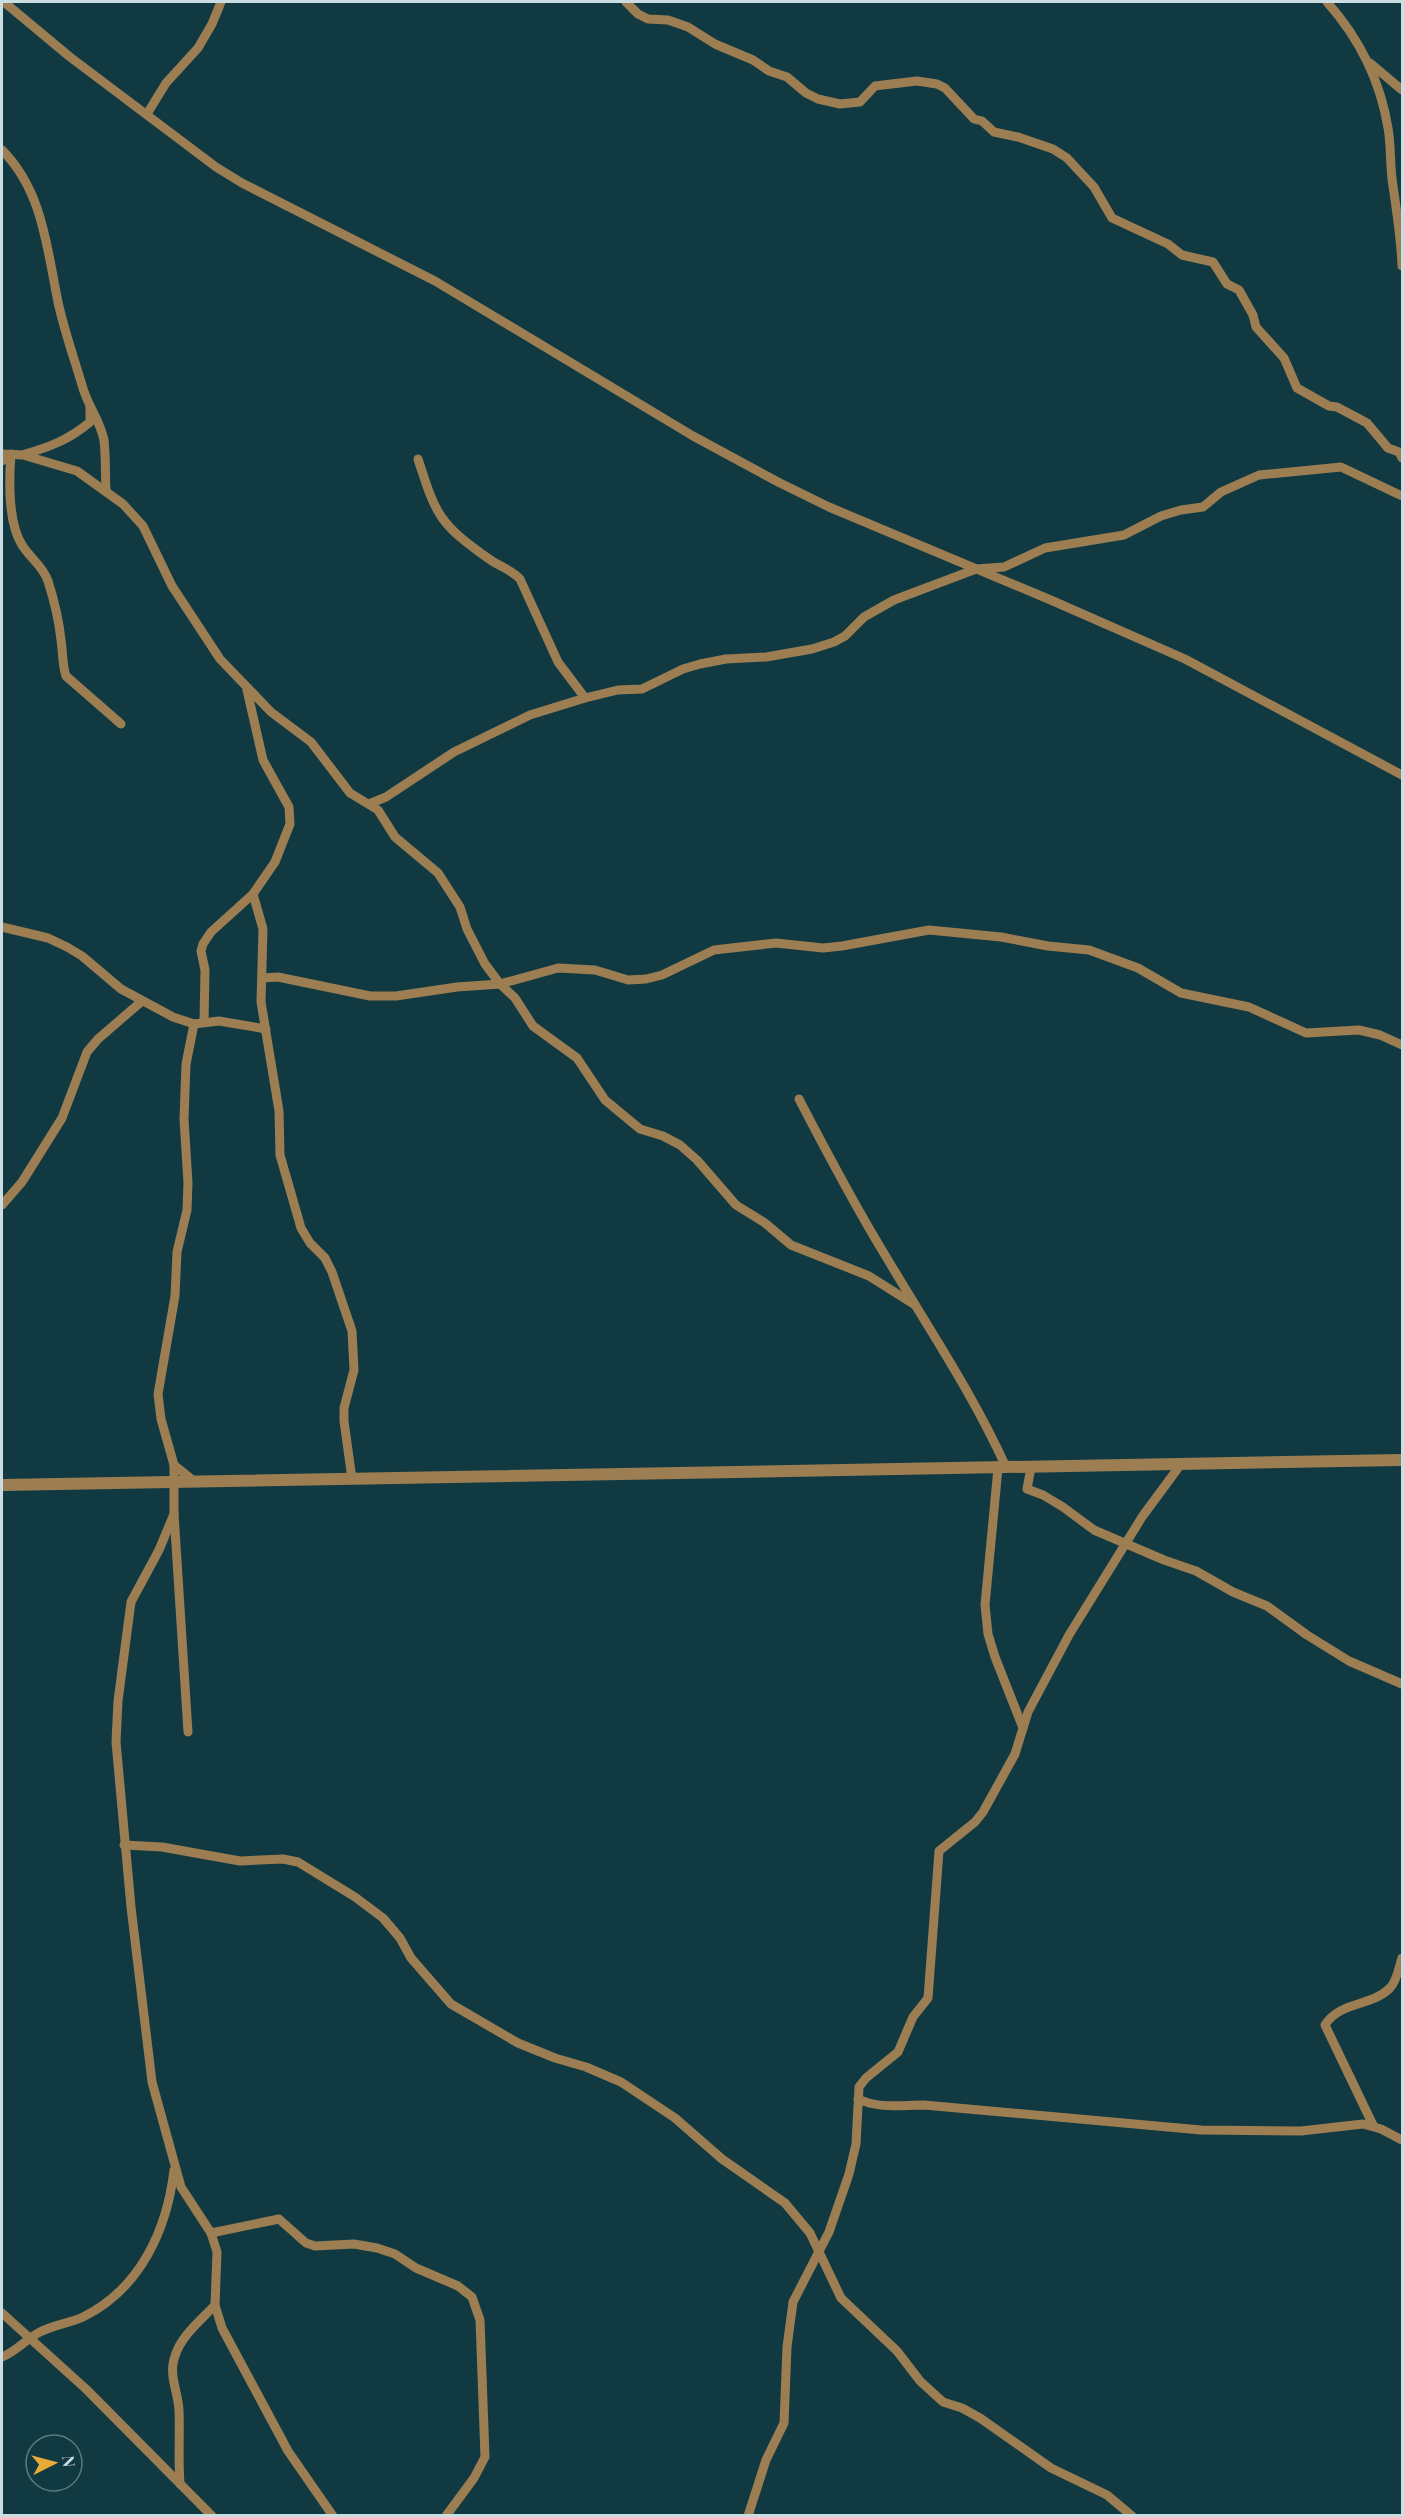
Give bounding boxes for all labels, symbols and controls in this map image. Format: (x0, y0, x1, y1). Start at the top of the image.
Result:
north arrow (24, 2433, 84, 2493)
text: N (58, 2455, 81, 2469)

